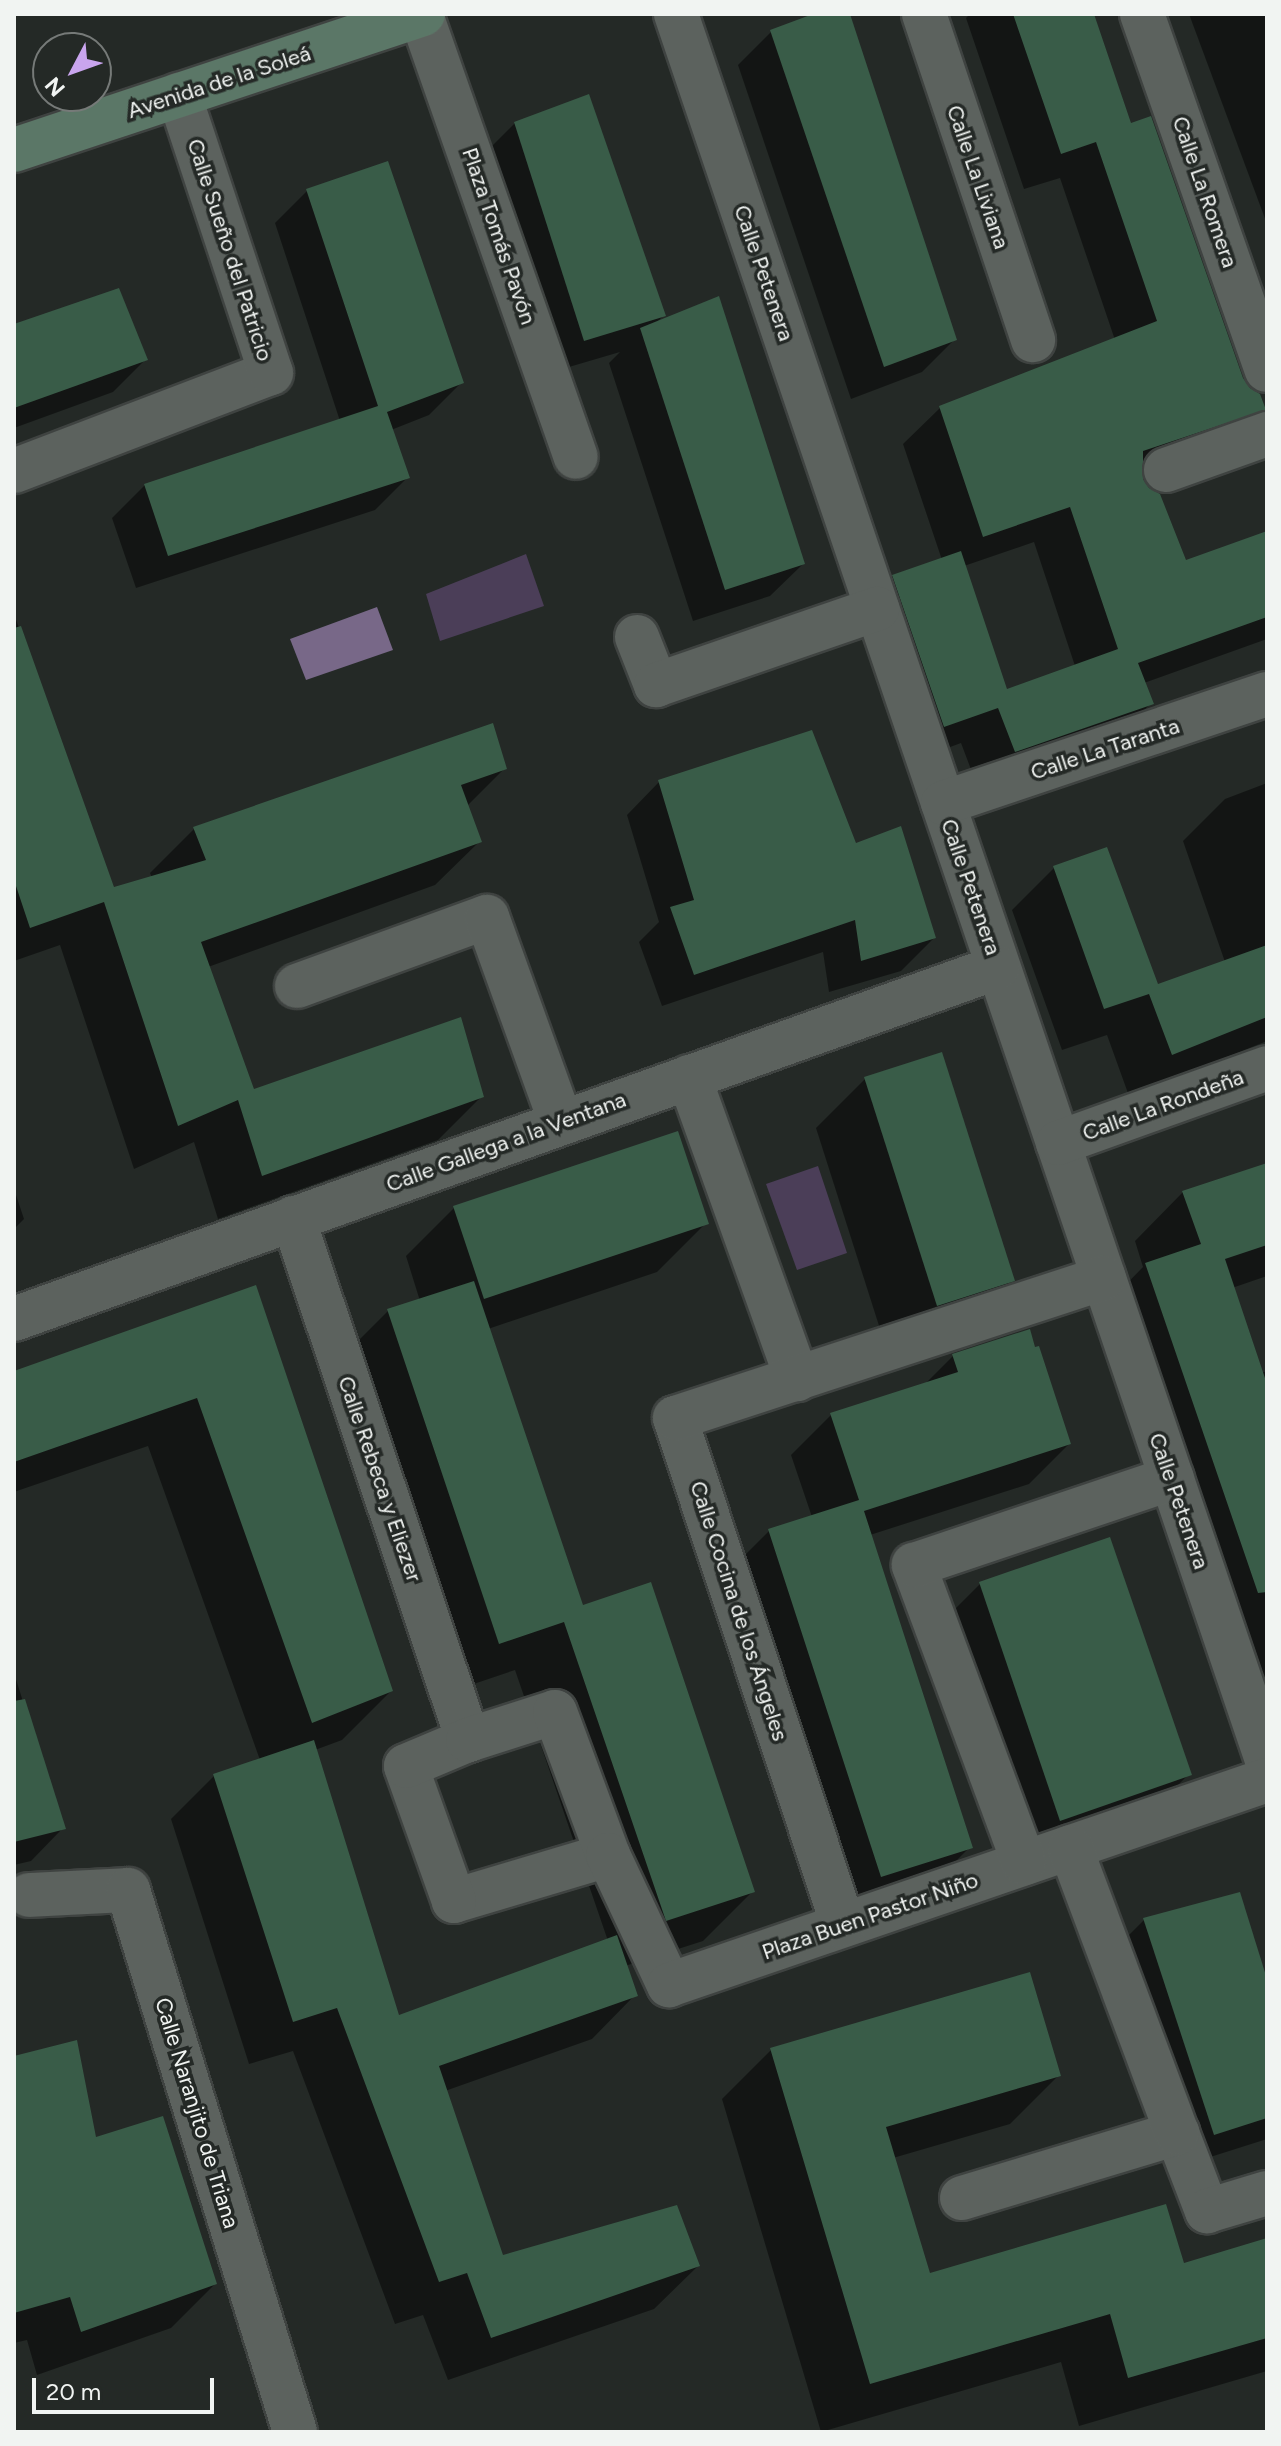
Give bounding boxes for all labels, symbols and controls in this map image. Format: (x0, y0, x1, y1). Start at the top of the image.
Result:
north arrow (32, 32, 112, 112)
street label: Avenida de la Soleá (124, 40, 314, 124)
text: N (39, 71, 71, 102)
street label: Calle La Liviana (941, 102, 1015, 252)
street label: Calle La Romera (1167, 113, 1243, 271)
street label: Calle Sueño del Patricio (182, 136, 278, 364)
street label: Plaza Tomás Pavón (456, 144, 542, 328)
street label: Calle Petenera (728, 202, 800, 344)
street label: Calle La Taranta (1027, 713, 1183, 785)
street label: Calle Petenera (935, 816, 1007, 958)
street label: Calle La Rondeña (1079, 1064, 1247, 1146)
street label: Calle Gallega a la Ventana (383, 1086, 629, 1198)
street label: Calle Rebeca y Eliezer (332, 1373, 428, 1585)
street label: Calle Petenera (1143, 1430, 1215, 1572)
street label: Calle Cocina de los Ángeles (684, 1478, 794, 1744)
street label: Plaza Buen Pastor Niño (759, 1867, 981, 1965)
street label: Calle Naranjito de Triana (149, 1995, 245, 2231)
scale bar (36, 2362, 218, 2412)
text: 20 m (46, 2377, 101, 2406)

